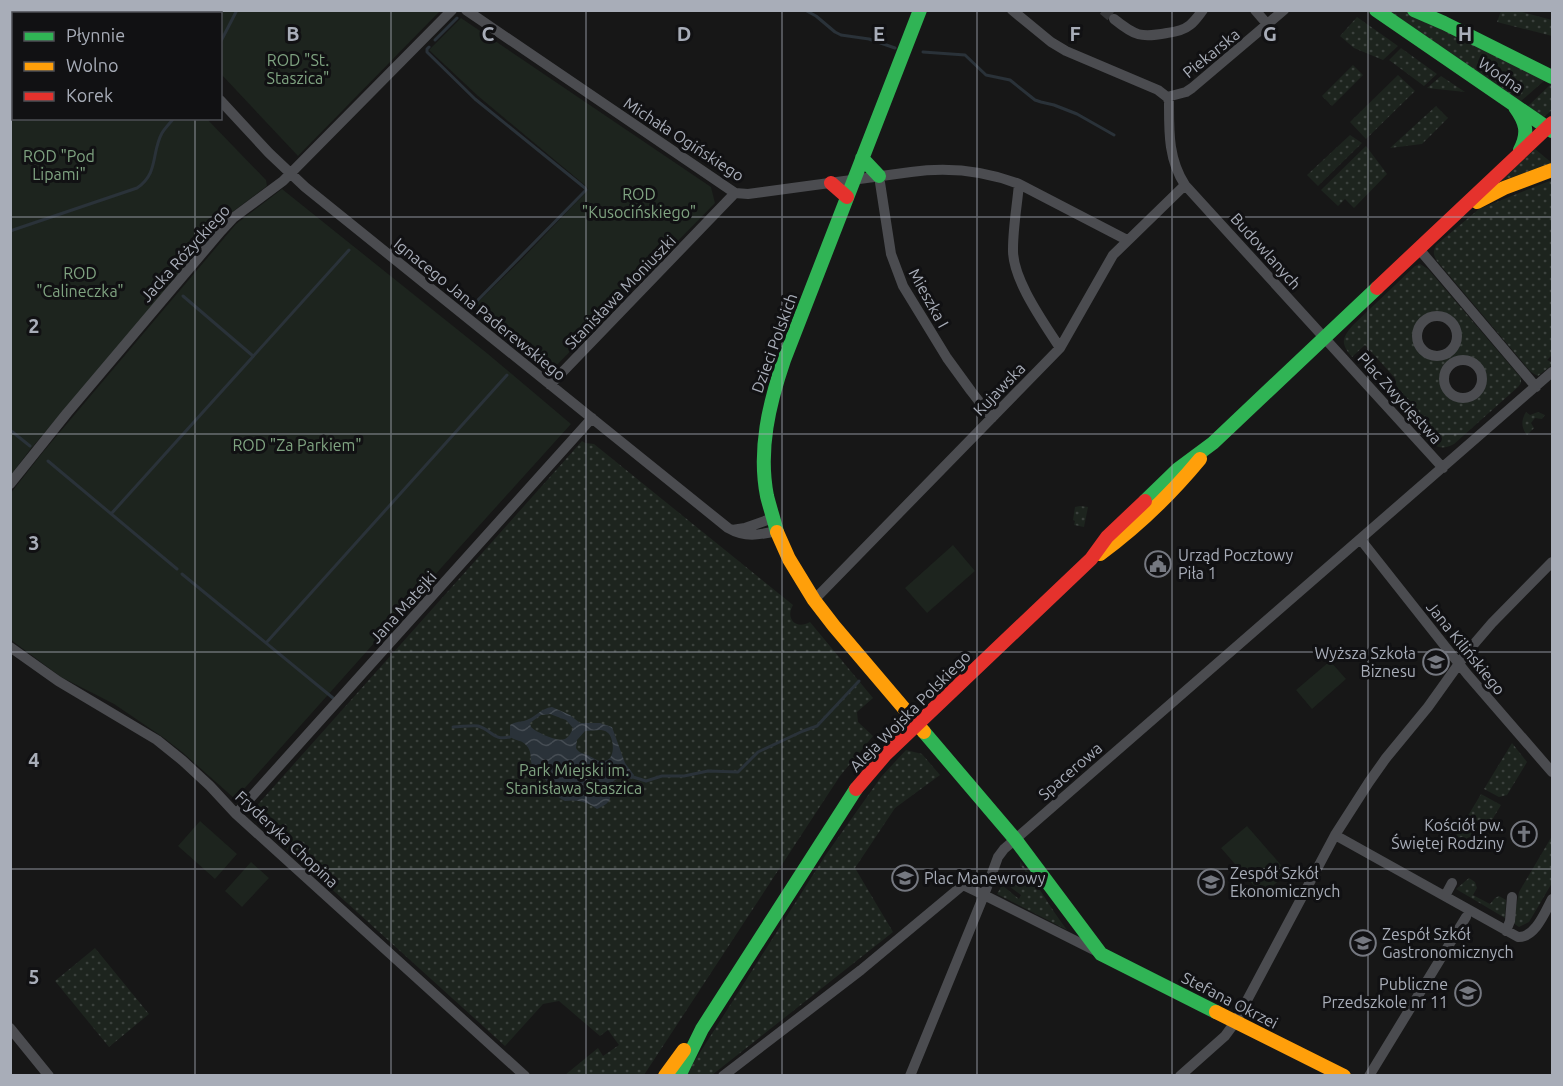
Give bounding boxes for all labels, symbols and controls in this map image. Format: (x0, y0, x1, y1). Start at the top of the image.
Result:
legend (12, 12, 222, 120)
text: B (286, 22, 300, 45)
text: C (482, 22, 495, 45)
text: D (677, 22, 691, 45)
text: E (873, 22, 885, 45)
text: F (1069, 22, 1081, 45)
text: G (1263, 22, 1277, 45)
text: H (1458, 22, 1472, 45)
text: Płynnie (66, 25, 125, 45)
street label: Piekarska (1179, 25, 1243, 81)
park label: ROD "St. Staszica" (267, 51, 329, 87)
street label: Wodna (1475, 53, 1527, 97)
text: Wolno (66, 55, 118, 75)
text: Korek (66, 85, 113, 105)
street label: Michała Ogińskiego (621, 93, 747, 185)
park label: ROD "Pod Lipami" (23, 147, 95, 183)
park label: ROD "Kusocińskiego" (582, 185, 696, 221)
street label: Jacka Różyckiego (137, 201, 233, 305)
street label: Budowlanych (1227, 209, 1305, 293)
street label: Stanisława Moniuszki (561, 231, 679, 353)
street label: Ignacego Jana Paderewskiego (391, 234, 569, 384)
park label: ROD "Calineczka" (36, 264, 124, 300)
street label: Mieszka I (905, 265, 953, 331)
street label: Dzieci Polskich (748, 291, 800, 395)
text: 2 (28, 314, 40, 337)
street label: Plac Zwycięstwa (1354, 349, 1446, 447)
street label: Kujawska (969, 359, 1029, 419)
park label: ROD "Za Parkiem" (232, 436, 362, 454)
text: 3 (28, 531, 40, 554)
place label: Urząd Pocztowy Piła 1 (1178, 546, 1293, 582)
public building icon: Urząd Pocztowy Piła 1 (1143, 549, 1173, 579)
street label: Jana Matejki (366, 567, 440, 647)
street label: Jana Kilińskiego (1423, 598, 1509, 698)
place label: Wyższa Szkoła Biznesu (1315, 644, 1416, 680)
street label: Aleja Wojska Polskiego (846, 647, 974, 775)
school or university icon: Wyższa Szkoła Biznesu (1421, 647, 1451, 677)
street label: Spacerowa (1035, 739, 1105, 803)
text: 4 (28, 748, 40, 771)
park label: Park Miejski im. Stanisława Staszica (506, 761, 642, 797)
street label: Fryderyka Chopina (232, 787, 342, 891)
place label: Kościół pw. Świętej Rodziny (1391, 816, 1504, 852)
church icon: Kościół pw. Świętej Rodziny (1509, 819, 1539, 849)
school or university icon: Plac Manewrowy (890, 863, 920, 893)
place label: Zespół Szkół Ekonomicznych (1230, 864, 1340, 900)
school or university icon: Zespół Szkół Ekonomicznych (1196, 867, 1226, 897)
place label: Plac Manewrowy (924, 869, 1046, 887)
place label: Zespół Szkół Gastronomicznych (1382, 925, 1514, 961)
school or university icon: Zespół Szkół Gastronomicznych (1348, 928, 1378, 958)
text: 5 (28, 965, 40, 988)
street label: Stefana Okrzei (1179, 968, 1281, 1032)
place label: Publiczne Przedszkole nr 11 (1322, 975, 1448, 1011)
school or university icon: Publiczne Przedszkole nr 11 (1453, 978, 1483, 1008)

